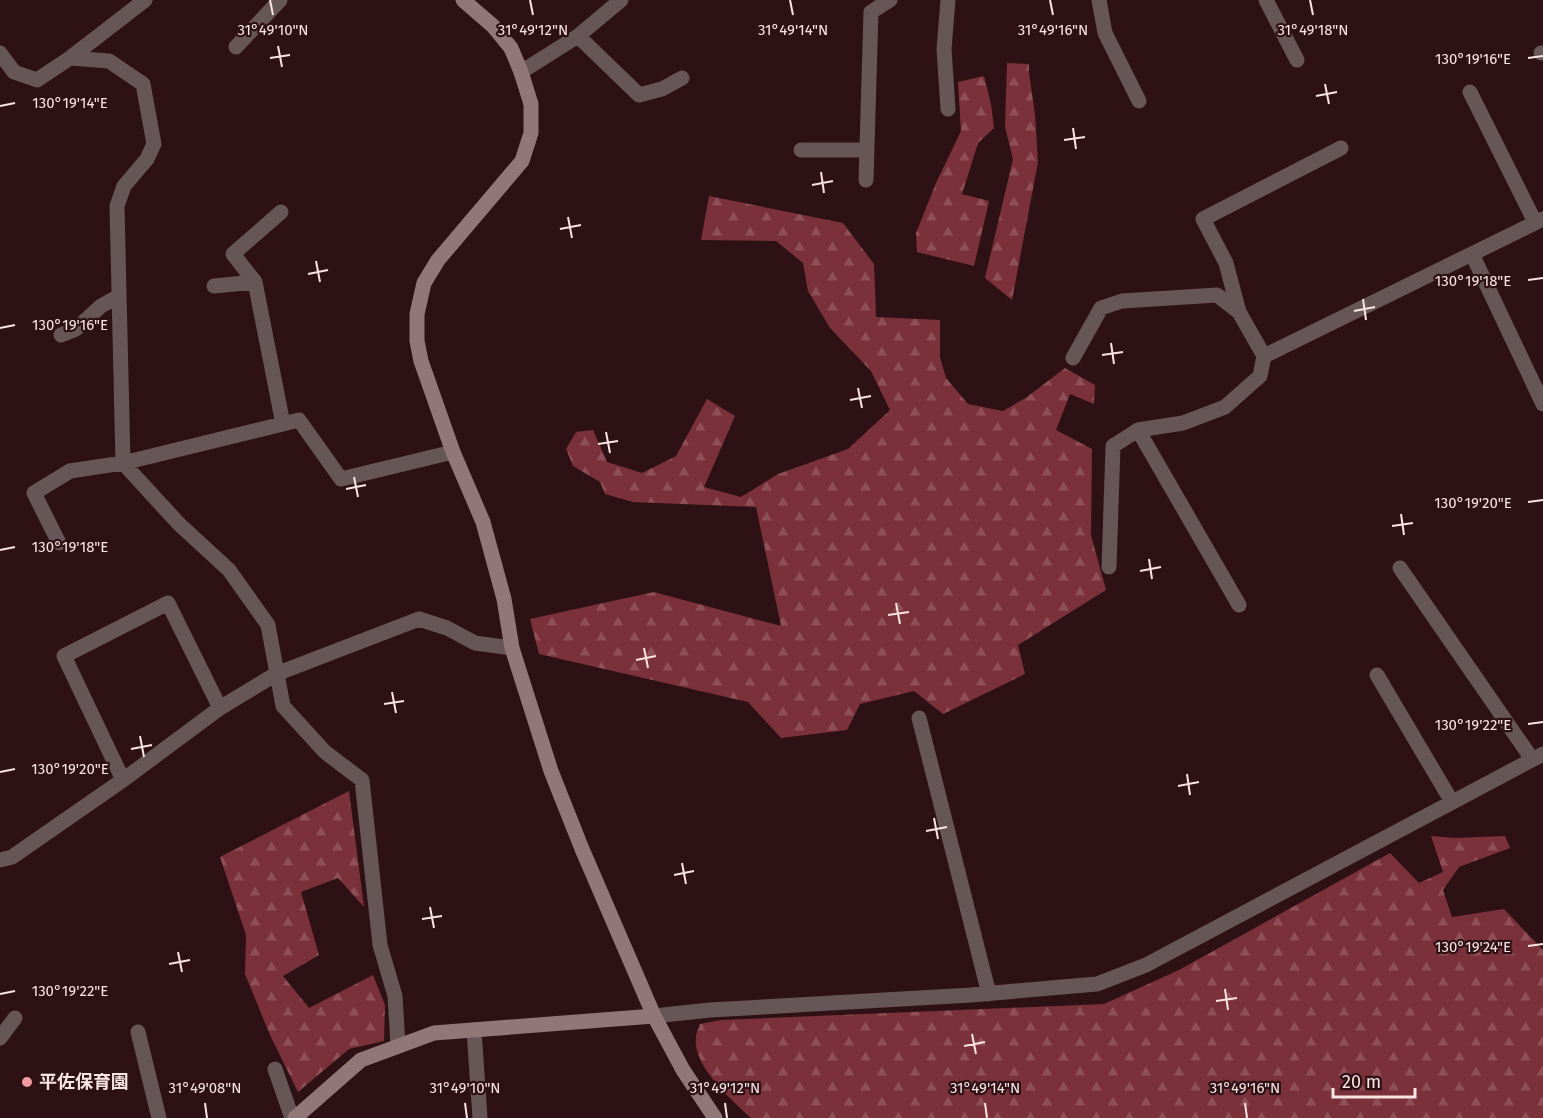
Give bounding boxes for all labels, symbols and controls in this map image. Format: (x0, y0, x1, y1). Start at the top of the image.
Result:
text: 31°49'10"N (237, 21, 309, 39)
text: 31°49'12"N (498, 21, 568, 39)
text: 31°49'14"N (758, 21, 828, 39)
text: 31°49'16"N (1018, 21, 1088, 39)
text: 31°49'18"N (1277, 21, 1349, 39)
text: 130°19'16"E (1435, 50, 1511, 68)
text: 130°19'14"E (32, 94, 108, 112)
text: 130°19'18"E (1435, 272, 1511, 290)
text: 130°19'16"E (32, 316, 108, 334)
text: 130°19'20"E (1434, 494, 1512, 512)
text: 130°19'18"E (32, 538, 108, 556)
text: 130°19'22"E (1435, 716, 1511, 734)
text: 130°19'20"E (31, 760, 109, 778)
text: 130°19'24"E (1435, 938, 1511, 956)
text: 130°19'22"E (32, 982, 108, 1000)
scale bar (1333, 1061, 1416, 1099)
place label: 平佐保育園 (39, 1071, 129, 1093)
text: 20 m (1342, 1071, 1381, 1093)
marker: 平佐保育園 (20, 1075, 34, 1089)
text: 31°49'08"N (169, 1079, 241, 1097)
text: 31°49'10"N (429, 1079, 501, 1097)
text: 31°49'12"N (690, 1079, 760, 1097)
text: 31°49'14"N (950, 1079, 1020, 1097)
text: 31°49'16"N (1210, 1079, 1280, 1097)

